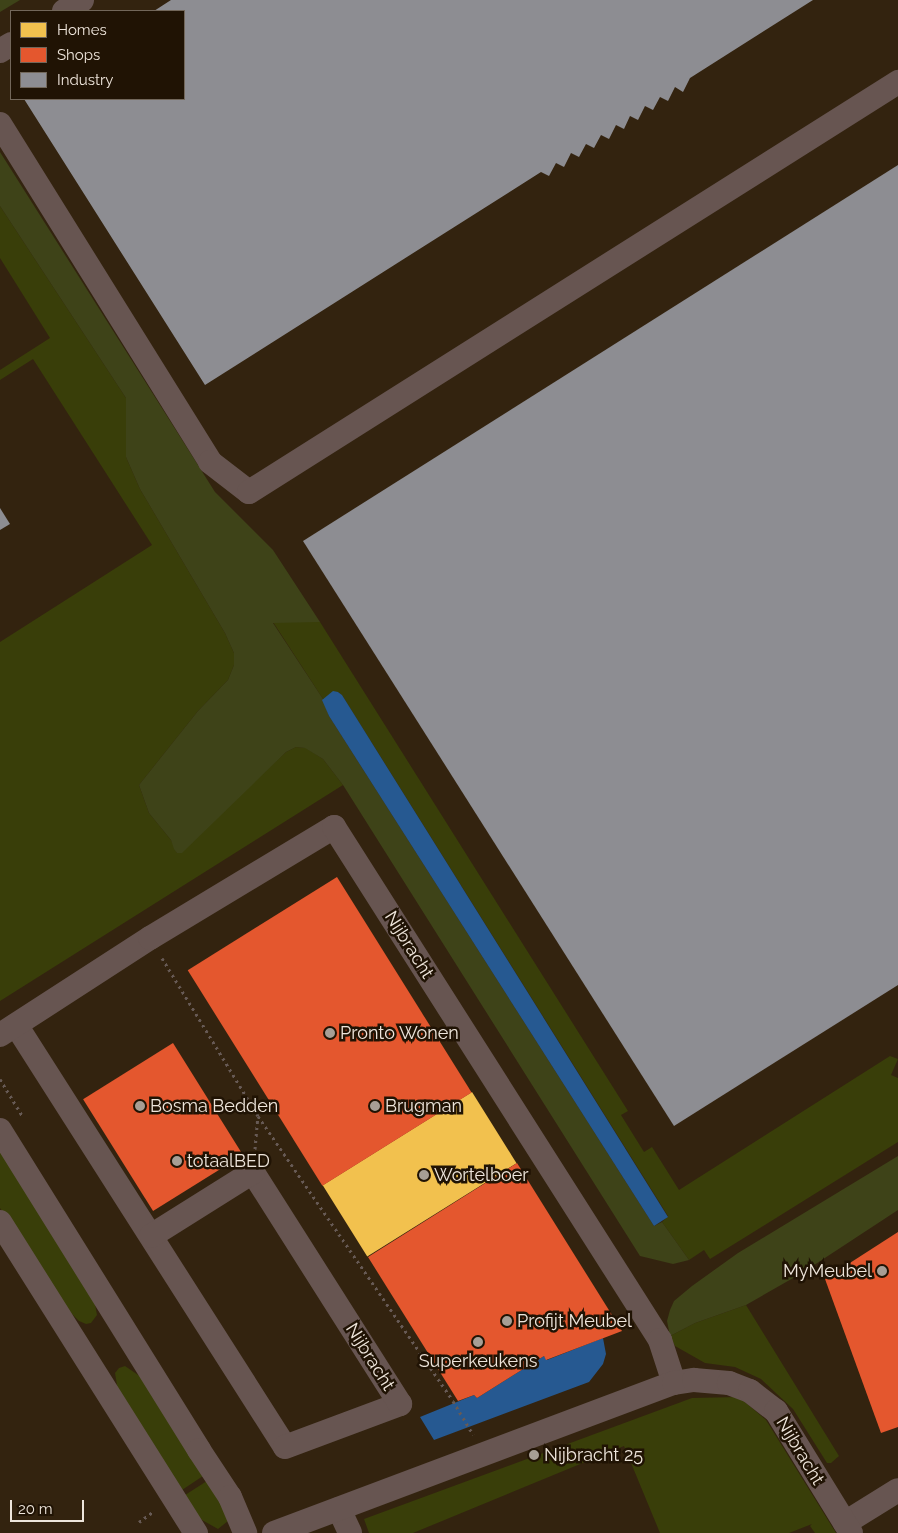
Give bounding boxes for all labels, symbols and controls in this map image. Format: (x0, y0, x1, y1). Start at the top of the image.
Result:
legend (10, 10, 185, 100)
text: Homes (57, 21, 107, 39)
text: Shops (57, 46, 100, 64)
text: Industry (57, 71, 113, 89)
street label: Nijbracht (380, 907, 438, 983)
place label: Pronto Wonen (340, 1022, 459, 1044)
marker: Pronto Wonen (324, 1027, 336, 1039)
place label: Bosma Bedden (150, 1095, 278, 1117)
place label: Brugman (385, 1095, 462, 1117)
marker: Bosma Bedden (134, 1100, 146, 1112)
marker: Brugman (369, 1100, 381, 1112)
place label: totaalBED (187, 1150, 270, 1172)
marker: totaalBED (171, 1155, 183, 1167)
place label: Wortelboer (434, 1164, 529, 1186)
marker: Wortelboer (418, 1169, 430, 1181)
place label: MyMeubel (783, 1260, 872, 1282)
marker: MyMeubel (876, 1265, 888, 1277)
place label: Profijt Meubel (517, 1310, 632, 1332)
marker: Profijt Meubel (501, 1315, 513, 1327)
street label: Nijbracht (341, 1319, 399, 1395)
marker: Superkeukens (472, 1336, 484, 1348)
place label: Superkeukens (419, 1350, 537, 1372)
street label: Nijbracht (771, 1413, 829, 1489)
place label: Nijbracht 25 (544, 1444, 643, 1466)
marker: Nijbracht 25 (528, 1449, 540, 1461)
scale bar (12, 1490, 86, 1522)
text: 20 m (18, 1500, 53, 1518)

